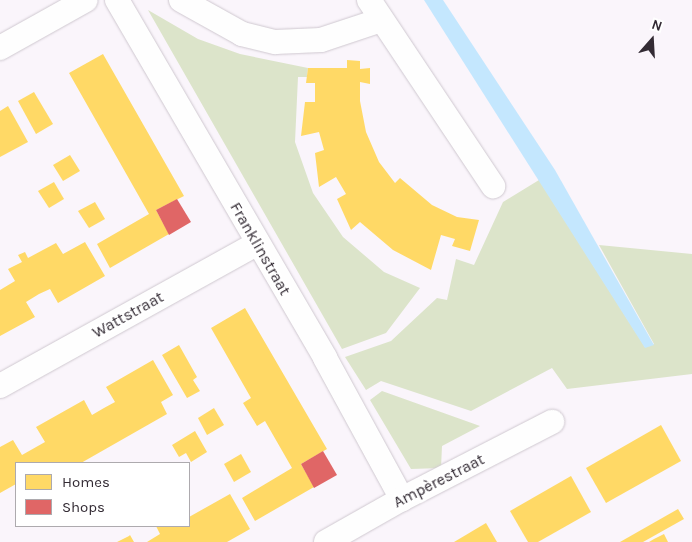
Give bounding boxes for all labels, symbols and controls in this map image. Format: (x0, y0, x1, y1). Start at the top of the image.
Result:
north arrow (627, 15, 677, 65)
text: N (650, 16, 665, 35)
street label: Franklinstraat (226, 199, 294, 299)
street label: Wattstraat (89, 288, 167, 342)
street label: Ampèrestraat (390, 450, 488, 512)
legend (15, 462, 190, 527)
text: Homes (62, 473, 110, 491)
text: Shops (62, 498, 105, 516)

